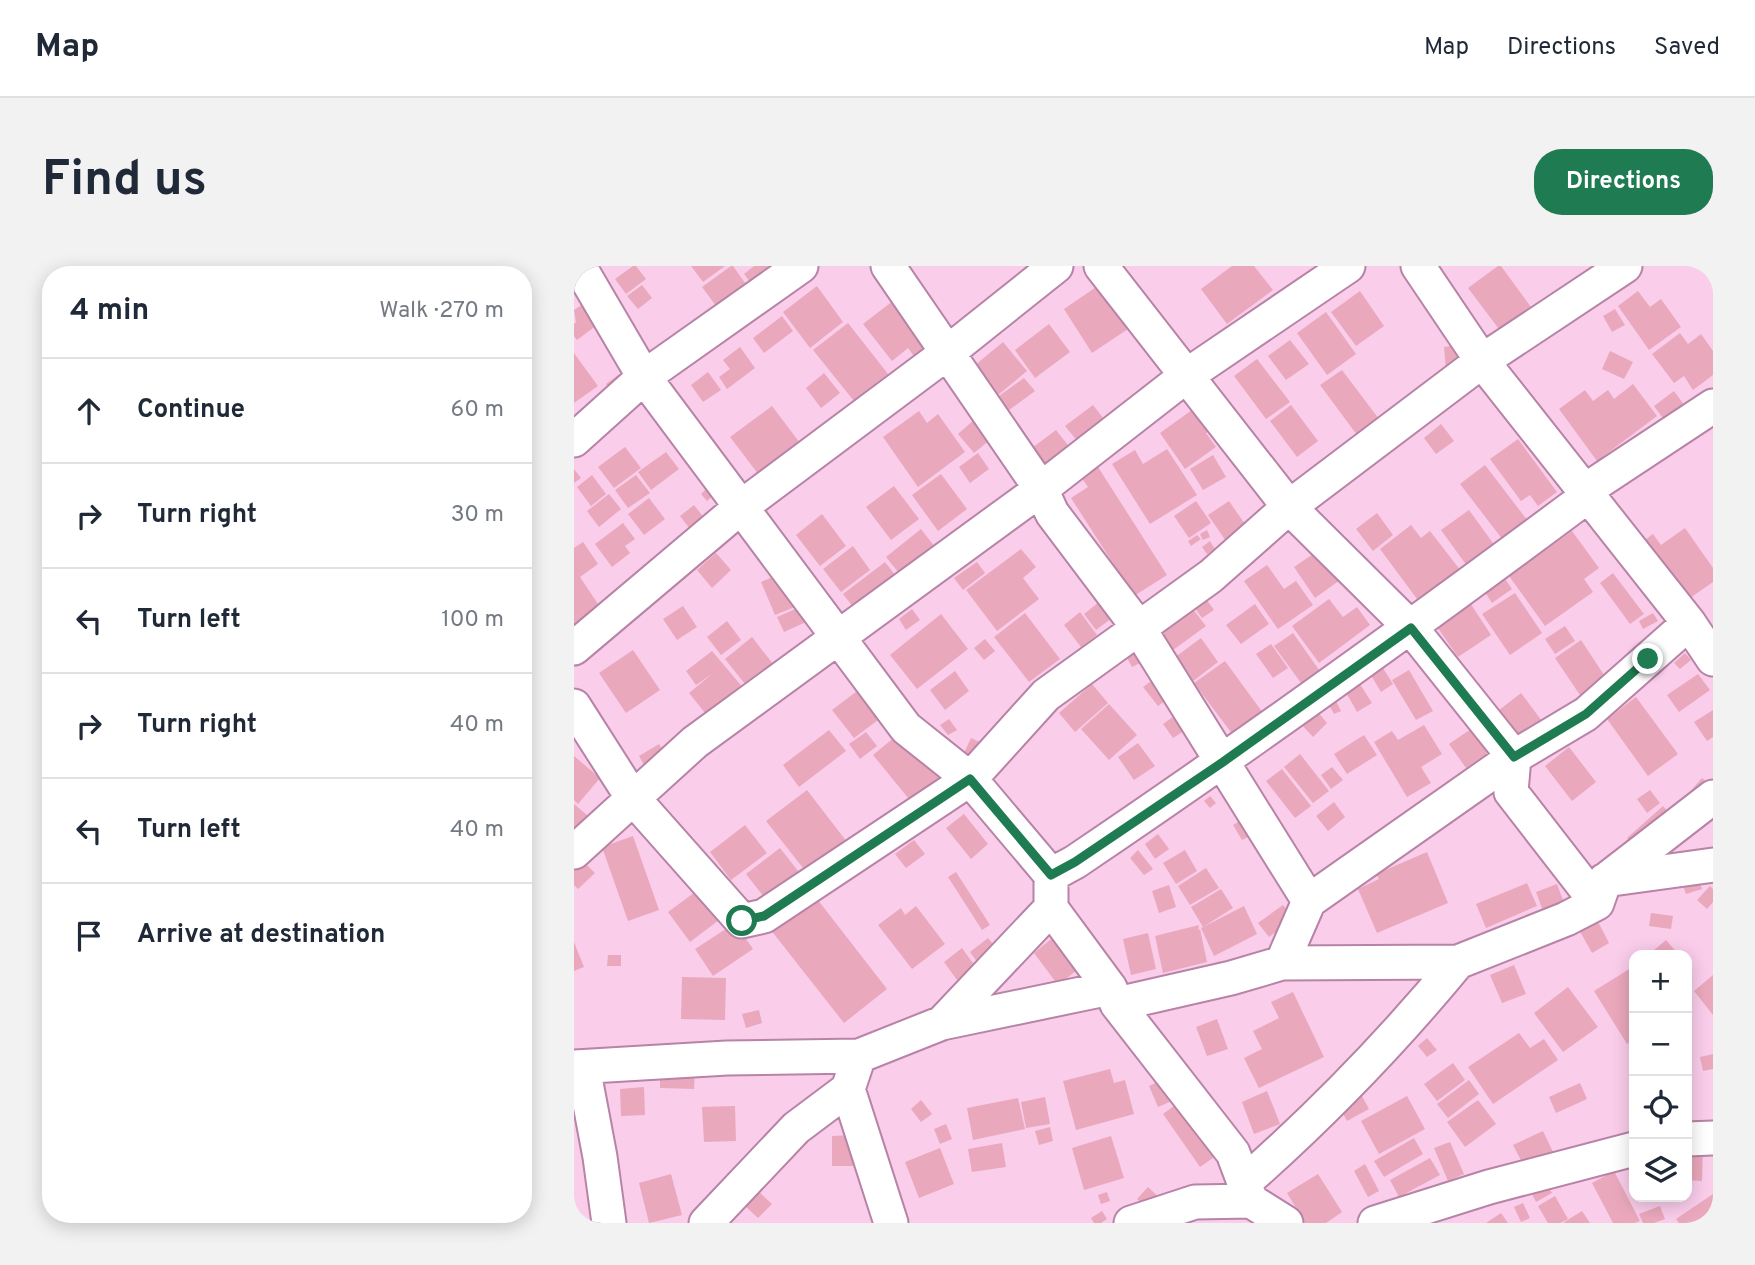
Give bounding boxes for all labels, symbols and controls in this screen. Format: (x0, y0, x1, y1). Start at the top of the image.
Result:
text: Map (35, 27, 99, 69)
text: Map (1424, 33, 1469, 63)
text: Directions (1507, 33, 1616, 63)
text: Saved (1654, 33, 1720, 63)
button: Directions (1534, 149, 1713, 215)
text: Find us (42, 151, 207, 213)
text: 4 min (70, 293, 149, 330)
text: Walk · 270 m (379, 297, 504, 326)
icon: ahead (70, 392, 108, 430)
text: Continue (137, 394, 245, 427)
text: 60 m (451, 396, 504, 425)
icon: right (70, 497, 108, 535)
text: Turn right (137, 499, 257, 532)
text: 30 m (451, 501, 504, 530)
icon: left (70, 602, 108, 640)
text: Turn left (137, 604, 241, 637)
text: 100 m (441, 606, 504, 635)
route end (1632, 643, 1663, 674)
icon: right (70, 707, 108, 745)
text: Turn right (137, 709, 257, 742)
text: 40 m (450, 711, 504, 740)
icon: left (70, 812, 108, 850)
text: Turn left (137, 814, 241, 847)
text: 40 m (450, 816, 504, 845)
route start (726, 905, 757, 936)
icon: arrive (70, 917, 108, 955)
text: Arrive at destination (137, 919, 385, 952)
map controls (1629, 950, 1692, 1202)
button: + (1629, 950, 1692, 1013)
button: − (1629, 1013, 1692, 1076)
button: locate (1629, 1076, 1692, 1139)
button: layers (1629, 1139, 1692, 1202)

